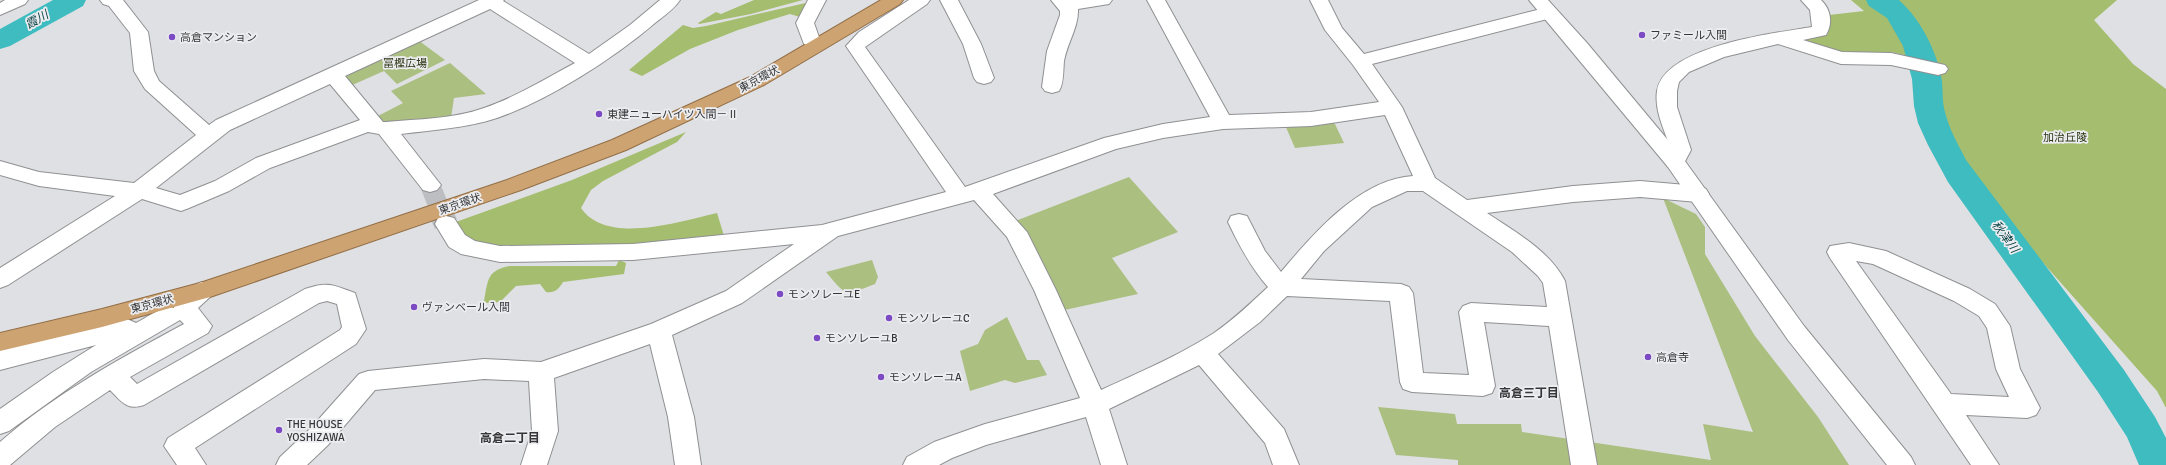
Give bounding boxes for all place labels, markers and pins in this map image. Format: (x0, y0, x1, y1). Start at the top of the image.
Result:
place label: ファミール入間 (1650, 29, 1727, 42)
marker: ファミール入間 (1637, 30, 1647, 40)
place label: 高倉マンション (180, 31, 257, 44)
marker: 高倉マンション (167, 32, 177, 42)
place label: 東建ニューハイツ入間－Ⅱ (607, 108, 739, 121)
marker: 東建ニューハイツ入間－Ⅱ (594, 109, 604, 119)
place label: モンソレーユE (788, 288, 860, 301)
marker: モンソレーユE (775, 289, 785, 299)
place label: ヴァンベール入間 (422, 301, 510, 314)
marker: ヴァンベール入間 (409, 302, 419, 312)
place label: モンソレーユC (897, 312, 970, 325)
marker: モンソレーユC (884, 313, 894, 323)
place label: モンソレーユB (825, 332, 898, 345)
marker: モンソレーユB (812, 333, 822, 343)
place label: 高倉寺 (1656, 351, 1689, 364)
marker: 高倉寺 (1643, 352, 1653, 362)
place label: モンソレーユA (889, 371, 962, 384)
marker: モンソレーユA (876, 372, 886, 382)
place label: THE HOUSE YOSHIZAWA (287, 418, 345, 444)
marker: THE HOUSE YOSHIZAWA (274, 425, 284, 435)

